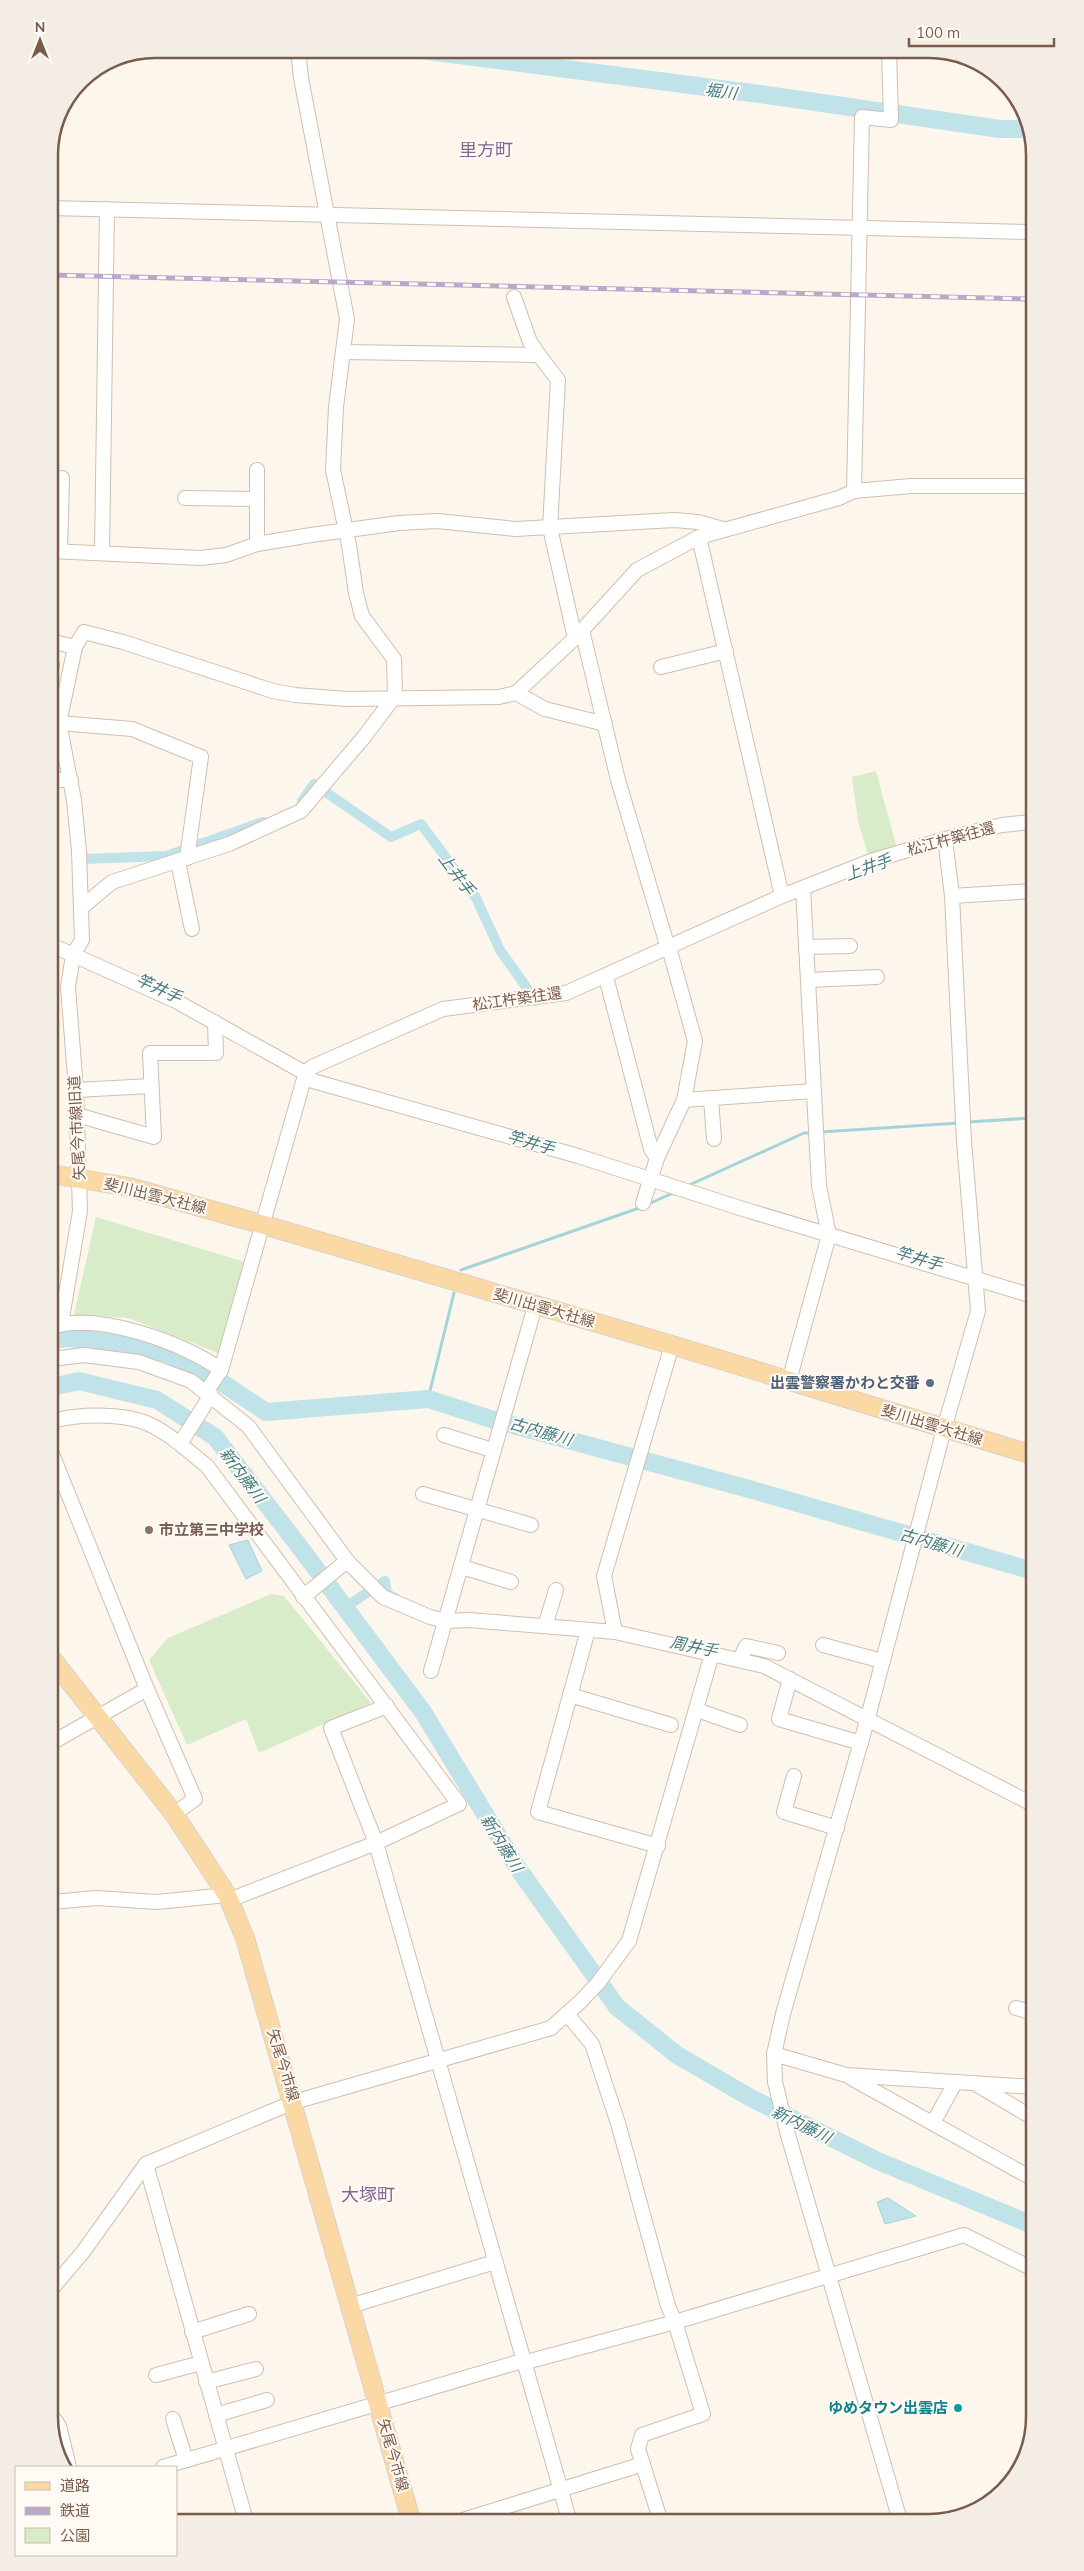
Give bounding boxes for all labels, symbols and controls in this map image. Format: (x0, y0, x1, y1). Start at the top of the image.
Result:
north arrow (15, 15, 65, 65)
scale bar (909, 15, 1054, 47)
text: N (35, 18, 45, 36)
text: 100 m (916, 23, 960, 42)
water label: 堀川 (704, 79, 740, 103)
district label: 里方町 (459, 138, 513, 161)
street label: 松江杵築往還 (905, 818, 997, 859)
water label: 上井手 (435, 849, 480, 900)
water label: 上井手 (842, 849, 895, 885)
water label: 竿井手 (133, 969, 186, 1008)
street label: 松江杵築往還 (471, 983, 563, 1014)
street label: 矢尾今市線旧道 (64, 1075, 89, 1181)
water label: 竿井手 (505, 1125, 558, 1159)
street label: 斐川出雲大社線 (102, 1174, 208, 1217)
water label: 竿井手 (893, 1241, 946, 1275)
street label: 斐川出雲大社線 (491, 1284, 597, 1331)
place label: 出雲警察署かわと交番 (770, 1373, 920, 1392)
marker: 出雲警察署かわと交番 (924, 1377, 936, 1389)
street label: 斐川出雲大社線 (879, 1400, 985, 1449)
water label: 古内藤川 (507, 1413, 576, 1450)
water label: 新内藤川 (216, 1443, 271, 1508)
place label: 市立第三中学校 (159, 1520, 264, 1539)
marker: 市立第三中学校 (143, 1524, 155, 1536)
water label: 古内藤川 (897, 1524, 966, 1561)
water label: 周井手 (668, 1631, 721, 1661)
water label: 新内藤川 (477, 1811, 528, 1877)
street label: 矢尾今市線 (263, 2026, 304, 2104)
water label: 新内藤川 (769, 2101, 837, 2148)
district label: 大塚町 (341, 2183, 395, 2206)
place label: ゆめタウン出雲店 (828, 2398, 948, 2417)
marker: ゆめタウン出雲店 (952, 2402, 964, 2414)
street label: 矢尾今市線 (374, 2416, 413, 2494)
legend (15, 2466, 178, 2556)
text: 道路 (60, 2476, 90, 2495)
text: 鉄道 (60, 2501, 90, 2520)
text: 公園 (60, 2526, 90, 2545)

